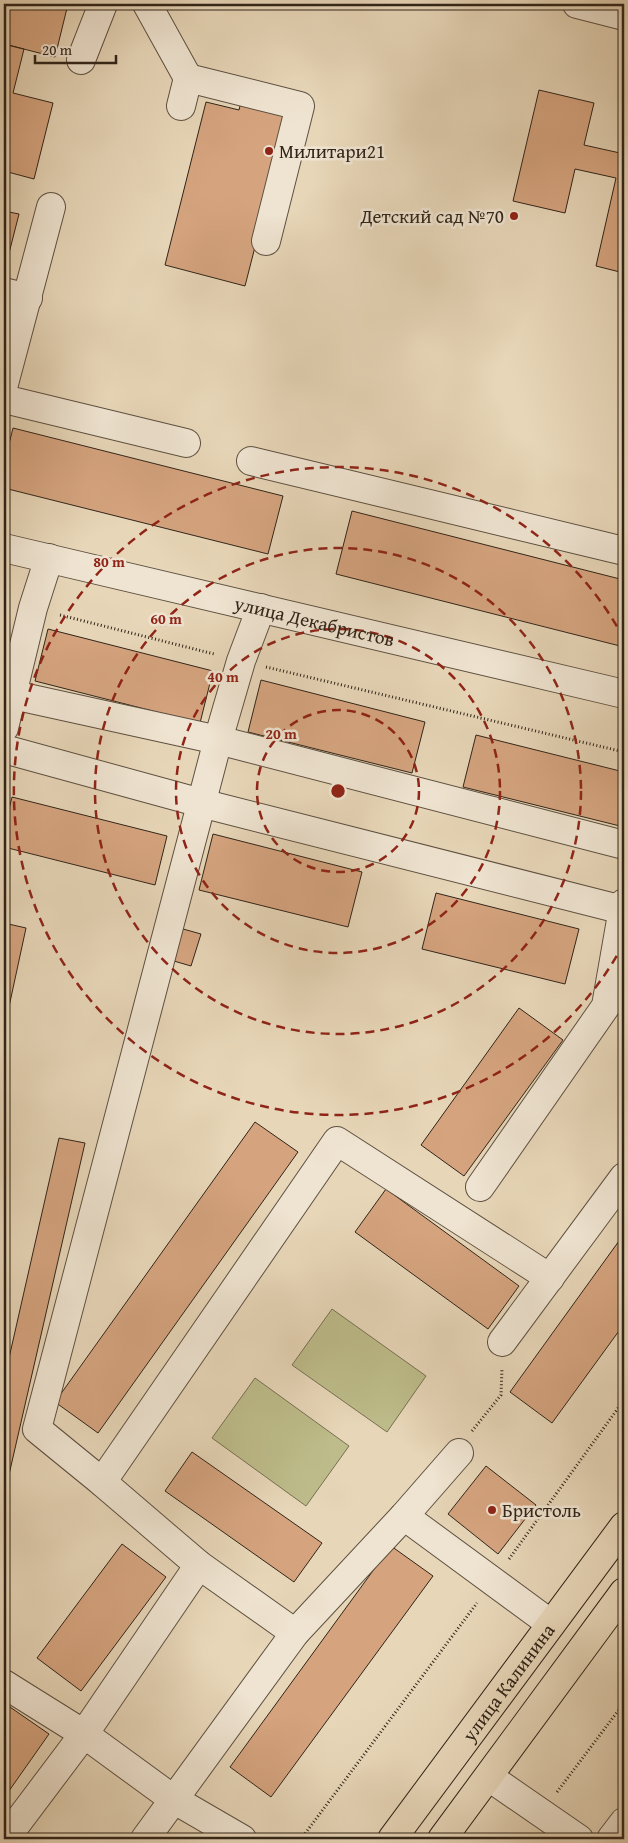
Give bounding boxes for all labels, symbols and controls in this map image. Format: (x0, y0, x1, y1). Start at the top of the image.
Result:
scale bar (35, 32, 116, 64)
text: 20 m (42, 39, 73, 60)
place label: Милитари21 (279, 137, 385, 165)
marker: Милитари21 (263, 145, 275, 157)
place label: Детский сад №70 (359, 202, 504, 230)
marker: Детский сад №70 (508, 210, 520, 222)
text: 80 m (93, 551, 125, 572)
street label: улица Декабристов (231, 589, 397, 653)
text: 60 m (150, 608, 182, 629)
text: 40 m (207, 666, 239, 687)
text: 20 m (265, 723, 297, 744)
centre of rings (329, 782, 347, 800)
place label: Бристоль (502, 1496, 581, 1524)
marker: Бристоль (486, 1504, 498, 1516)
street label: улица Калинина (454, 1618, 561, 1748)

